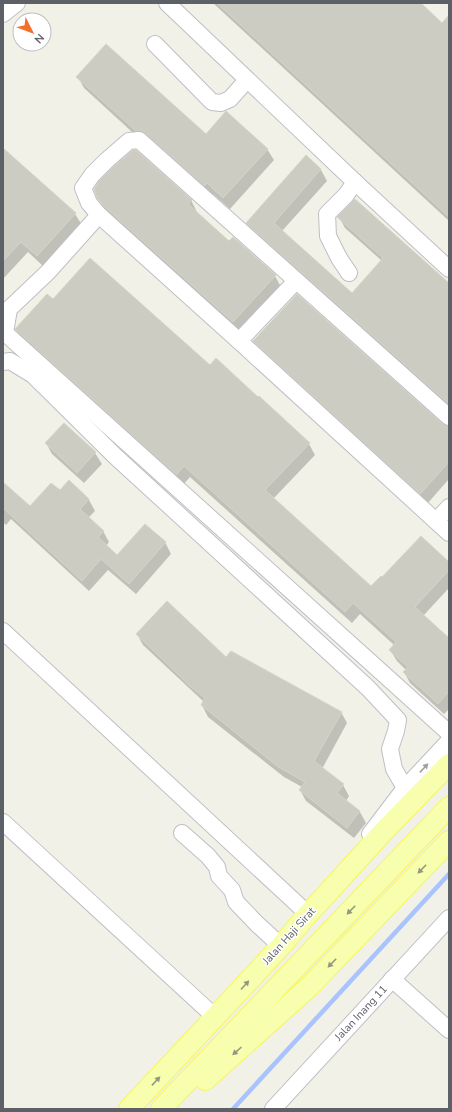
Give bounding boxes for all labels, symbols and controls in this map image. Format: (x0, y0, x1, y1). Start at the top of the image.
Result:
north arrow (12, 12, 52, 52)
text: N (31, 30, 47, 46)
one-way arrow (419, 763, 428, 773)
one-way arrow (417, 864, 427, 874)
street label: Jalan Haji Sirat (258, 904, 319, 969)
one-way arrow (346, 905, 356, 915)
one-way arrow (327, 958, 337, 968)
one-way arrow (240, 980, 249, 990)
street label: Jalan Inang 11 (331, 982, 391, 1045)
one-way arrow (232, 1047, 242, 1056)
one-way arrow (151, 1076, 160, 1085)

